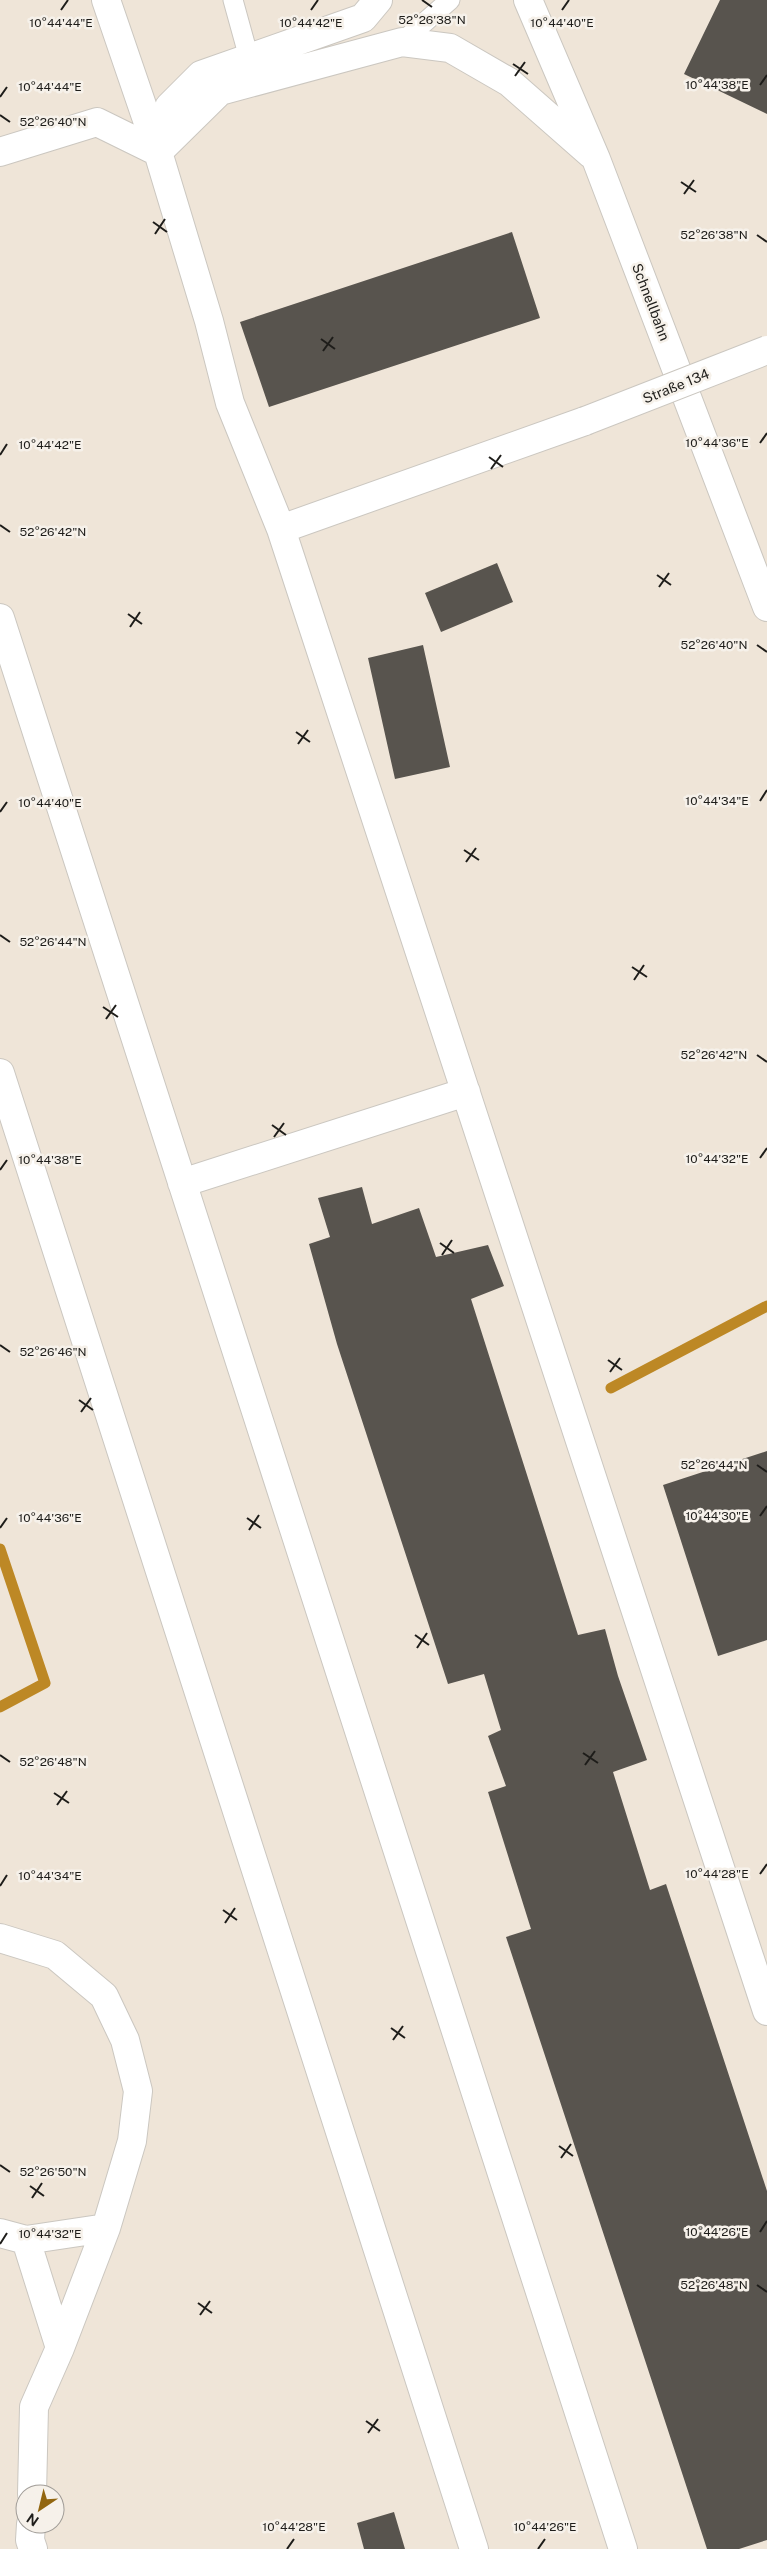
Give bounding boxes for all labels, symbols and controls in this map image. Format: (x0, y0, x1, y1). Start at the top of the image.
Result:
text: 52°26'38"N (398, 13, 466, 27)
text: 10°44'44"E (29, 16, 93, 30)
text: 10°44'42"E (279, 16, 343, 30)
text: 10°44'40"E (530, 16, 594, 30)
text: 10°44'38"E (685, 78, 749, 92)
text: 10°44'44"E (18, 80, 82, 94)
text: 52°26'40"N (19, 115, 87, 129)
text: 52°26'38"N (680, 228, 748, 242)
street label: Schnellbahn (629, 261, 673, 343)
street label: Straße 134 (640, 365, 712, 407)
text: 10°44'36"E (685, 436, 749, 450)
text: 10°44'42"E (18, 438, 82, 452)
text: 52°26'42"N (20, 525, 86, 539)
text: 52°26'40"N (680, 638, 748, 652)
text: 10°44'34"E (685, 794, 749, 808)
text: 10°44'40"E (18, 796, 82, 810)
text: 52°26'44"N (19, 935, 87, 949)
text: 52°26'42"N (681, 1048, 747, 1062)
text: 10°44'32"E (685, 1152, 749, 1166)
text: 10°44'38"E (18, 1153, 82, 1167)
text: 52°26'46"N (19, 1345, 87, 1359)
text: 52°26'44"N (680, 1458, 748, 1472)
text: 10°44'30"E (685, 1509, 749, 1523)
text: 10°44'36"E (18, 1511, 82, 1525)
text: 52°26'48"N (19, 1755, 87, 1769)
text: 10°44'28"E (685, 1867, 749, 1881)
text: 10°44'34"E (18, 1869, 82, 1883)
text: 52°26'50"N (19, 2165, 87, 2179)
text: 10°44'26"E (685, 2225, 749, 2239)
text: 10°44'32"E (18, 2227, 82, 2241)
text: 52°26'48"N (680, 2278, 748, 2292)
north arrow (15, 2484, 65, 2534)
text: N (23, 2510, 42, 2529)
text: 10°44'28"E (262, 2520, 326, 2534)
text: 10°44'26"E (513, 2520, 577, 2534)

